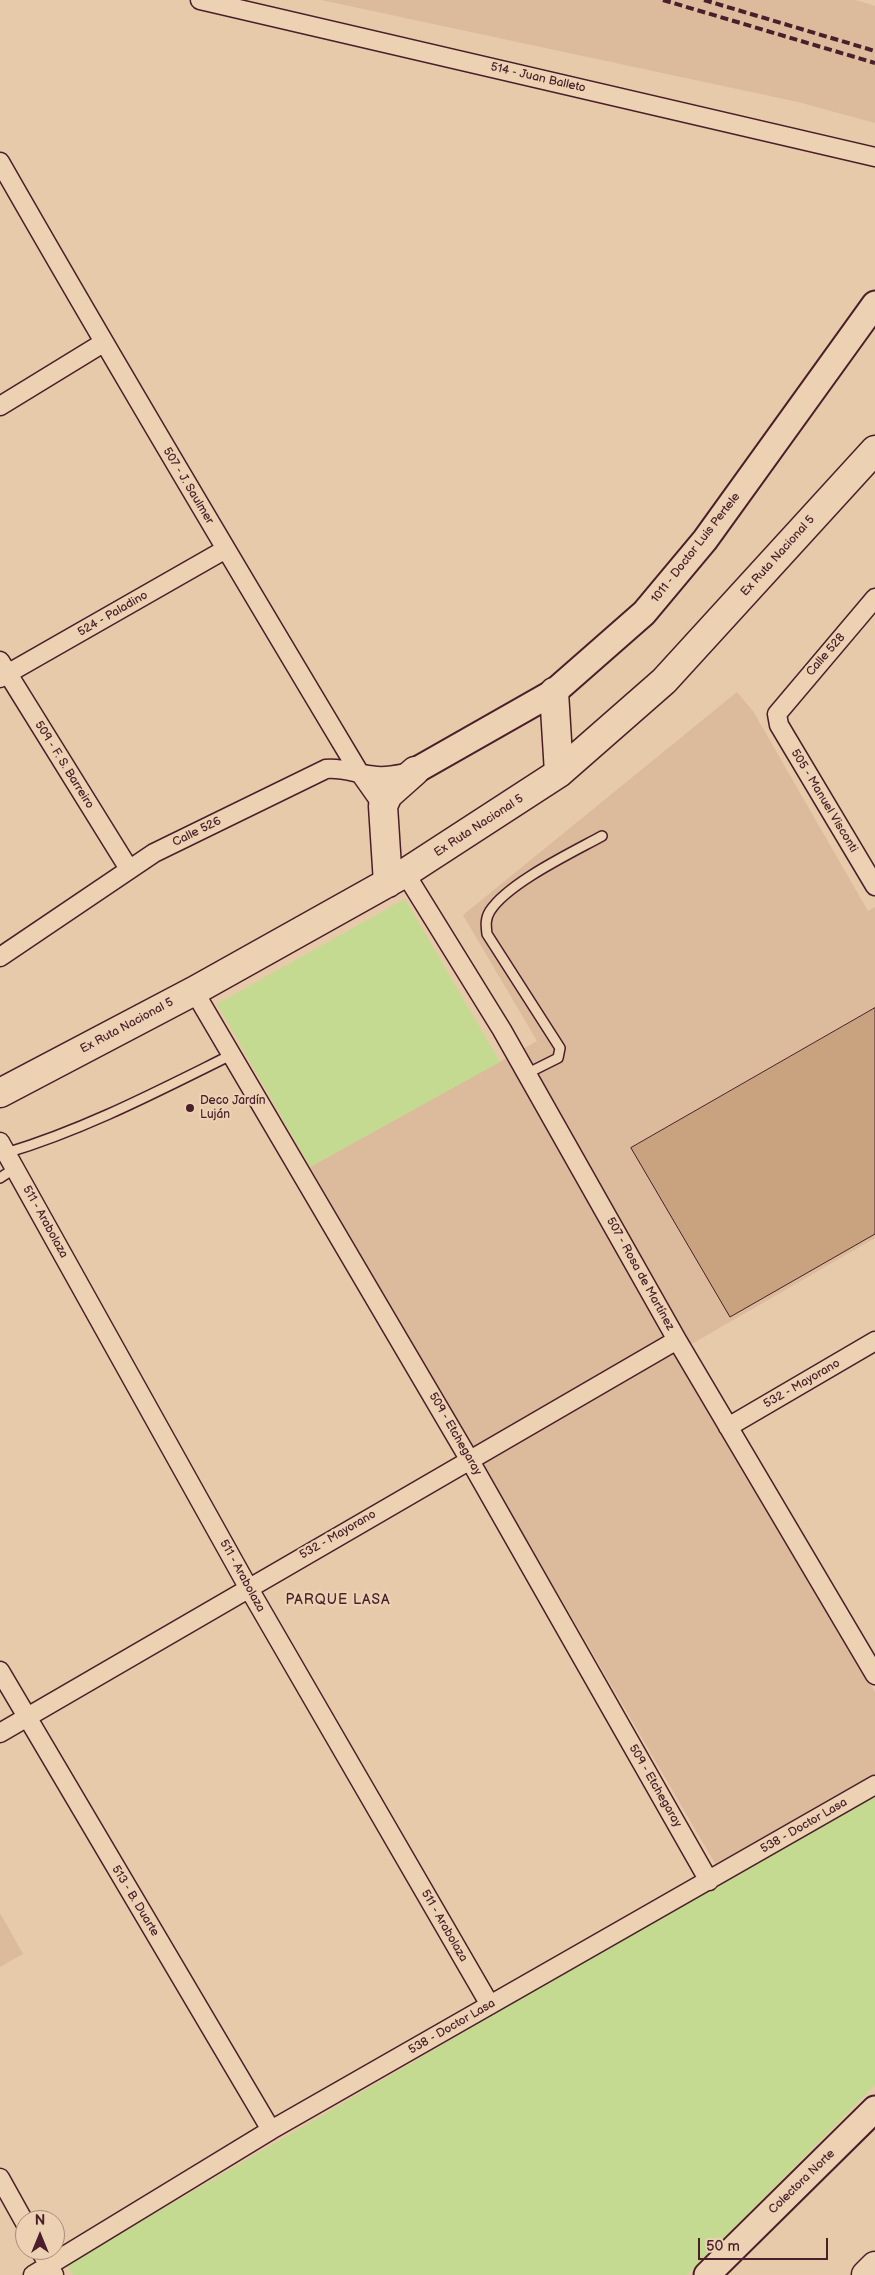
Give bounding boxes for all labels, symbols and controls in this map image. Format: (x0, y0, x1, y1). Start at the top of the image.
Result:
street label: 514 - Juan Balleto (489, 60, 587, 96)
street label: 507 - J. Saulmer (159, 445, 217, 527)
street label: 1011 - Doctor Luis Pertele (649, 490, 743, 606)
street label: Ex Ruta Nacional 5 (738, 513, 818, 599)
street label: 524 - Paladino (75, 588, 151, 640)
street label: Calle 528 (804, 631, 848, 679)
street label: 509 - F. S. Barreiro (31, 719, 97, 811)
street label: 505 - Manuel Visconti (787, 747, 861, 855)
street label: Ex Ruta Nacional 5 (432, 792, 526, 860)
street label: Calle 526 (170, 814, 224, 850)
street label: Ex Ruta Nacional 5 (78, 995, 176, 1057)
place label: Deco Jardín Luján (200, 1094, 266, 1122)
marker: Deco Jardín Luján (184, 1102, 196, 1114)
street label: 511 - Arabolaza (19, 1183, 71, 1261)
street label: 507 - Rosa de Martínez (603, 1215, 677, 1333)
street label: 532 - Mayorano (761, 1356, 843, 1412)
street label: 509 - Etchegaray (425, 1390, 485, 1478)
street label: 532 - Mayorano (297, 1507, 379, 1563)
street label: 511 - Arabolaza (216, 1537, 268, 1615)
district label: PARQUE LASA (284, 1592, 392, 1608)
street label: 509 - Etchegaray (625, 1742, 685, 1830)
street label: 538 - Doctor Lasa (758, 1795, 850, 1857)
street label: 513 - B. Duarte (108, 1863, 162, 1939)
street label: 511 - Arabolaza (418, 1888, 470, 1964)
street label: 538 - Doctor Lasa (406, 1996, 498, 2058)
street label: Colectora Norte (766, 2147, 838, 2217)
north arrow (15, 2210, 65, 2260)
text: N (35, 2212, 45, 2229)
scale bar (700, 2228, 830, 2260)
text: 50 m (706, 2237, 740, 2256)

